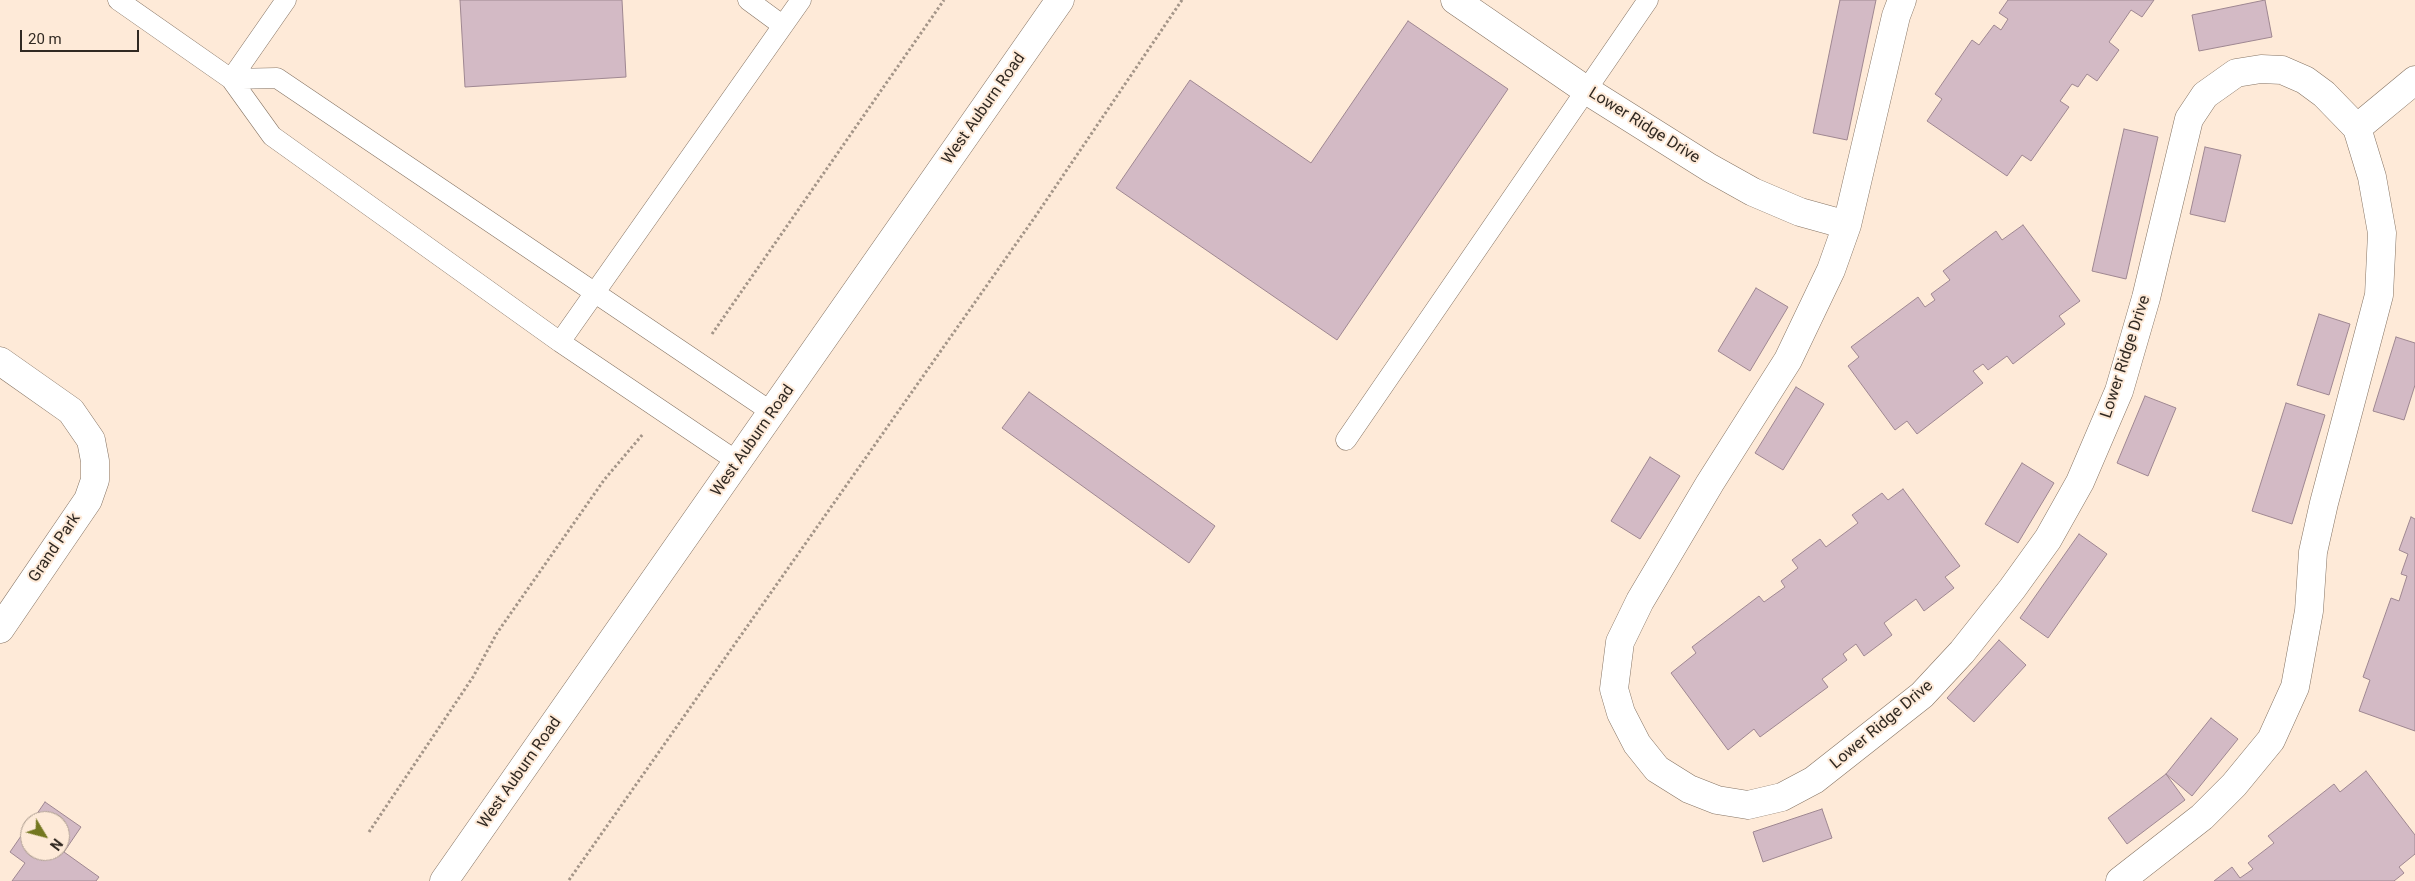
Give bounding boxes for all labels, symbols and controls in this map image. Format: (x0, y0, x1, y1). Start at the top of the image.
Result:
scale bar (22, 20, 141, 52)
text: 20 m (28, 30, 62, 48)
street label: West Auburn Road (938, 50, 1030, 168)
street label: Lower Ridge Drive (1585, 84, 1703, 168)
street label: Lower Ridge Drive (2097, 293, 2155, 421)
street label: West Auburn Road (707, 382, 799, 500)
street label: Grand Park (25, 510, 85, 586)
street label: Lower Ridge Drive (1827, 677, 1937, 773)
street label: West Auburn Road (474, 714, 566, 832)
north arrow (20, 811, 70, 861)
text: N (47, 836, 66, 853)

